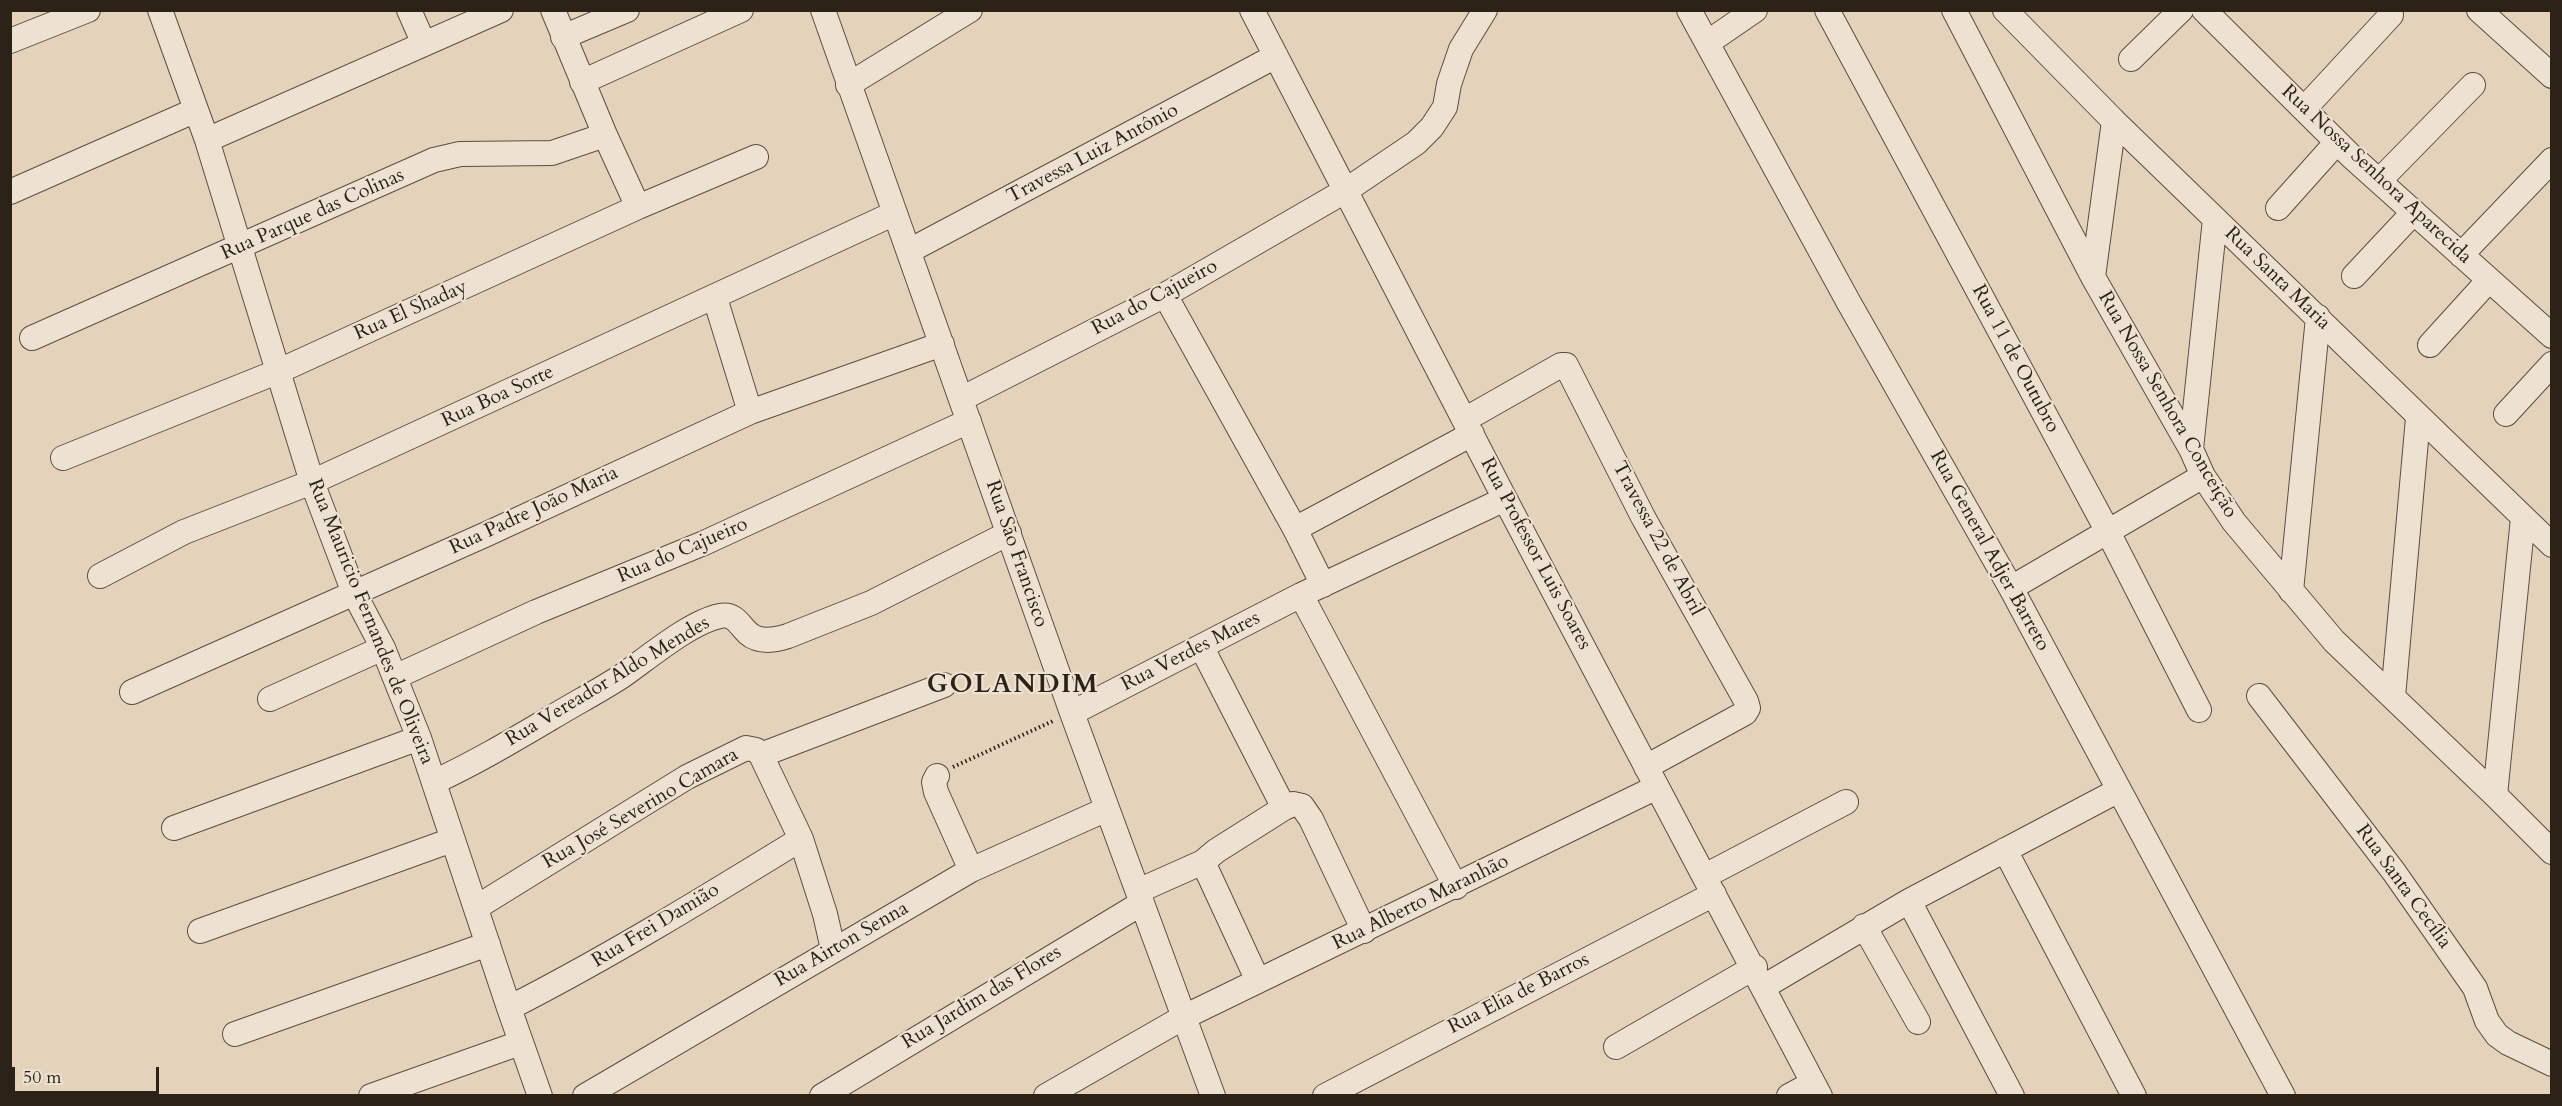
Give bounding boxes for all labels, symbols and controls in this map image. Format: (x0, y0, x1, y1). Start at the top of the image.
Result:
street label: Rua Nossa Senhora Aparecida (2276, 80, 2476, 270)
street label: Travessa Luiz Antônio (1003, 99, 1183, 209)
street label: Rua Parque das Colinas (218, 164, 408, 266)
street label: Rua Santa Maria (2219, 222, 2335, 336)
street label: Rua do Cajueiro (1088, 255, 1222, 341)
street label: Rua El Shaday (351, 275, 471, 347)
street label: Rua 11 de Outubro (1966, 281, 2064, 437)
street label: Rua Nossa Senhora Conceição (2092, 287, 2242, 523)
street label: Rua Boa Sorte (438, 361, 558, 433)
street label: Rua General Adjer Barreto (1924, 446, 2054, 656)
street label: Rua Professor Luis Soares (1474, 454, 1596, 654)
street label: Travessa 22 de Abril (1606, 458, 1708, 620)
street label: Rua Padre João Maria (446, 461, 622, 561)
street label: Rua Mauricio Fernandes de Oliveira (302, 476, 438, 768)
street label: Rua São Francisco (980, 477, 1052, 631)
street label: Rua do Cajueiro (614, 513, 752, 589)
street label: Rua Verdes Mares (1118, 607, 1264, 697)
street label: Rua Vereador Aldo Mendes (502, 612, 714, 752)
district label: GOLANDIM (927, 670, 1099, 702)
street label: Rua José Severino Camara (539, 743, 743, 875)
street label: Rua Santa Cecília (2350, 820, 2456, 954)
street label: Rua Alberto Maranhão (1329, 850, 1513, 956)
street label: Rua Frei Damião (588, 878, 724, 974)
street label: Rua Airton Senna (771, 897, 913, 993)
street label: Rua Jardim das Flores (898, 941, 1066, 1055)
street label: Rua Elia de Barros (1444, 948, 1594, 1040)
scale bar (15, 1055, 162, 1093)
text: 50 m (23, 1065, 62, 1090)

